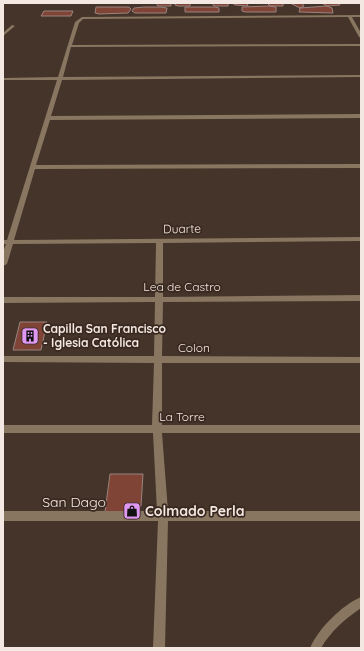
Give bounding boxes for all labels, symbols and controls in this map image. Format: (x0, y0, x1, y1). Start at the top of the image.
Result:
street label: Duarte (163, 221, 201, 236)
street label: Lea de Castro (143, 279, 221, 294)
place label: Capilla San Francisco - Iglesia Católica (43, 321, 167, 350)
building icon: Capilla San Francisco - Iglesia Católica (20, 326, 40, 346)
street label: Colon (178, 340, 210, 355)
street label: La Torre (159, 409, 205, 424)
street label: San Dago (42, 493, 106, 511)
shop icon: Colmado Perla (122, 501, 142, 521)
place label: Colmado Perla (145, 502, 245, 520)

